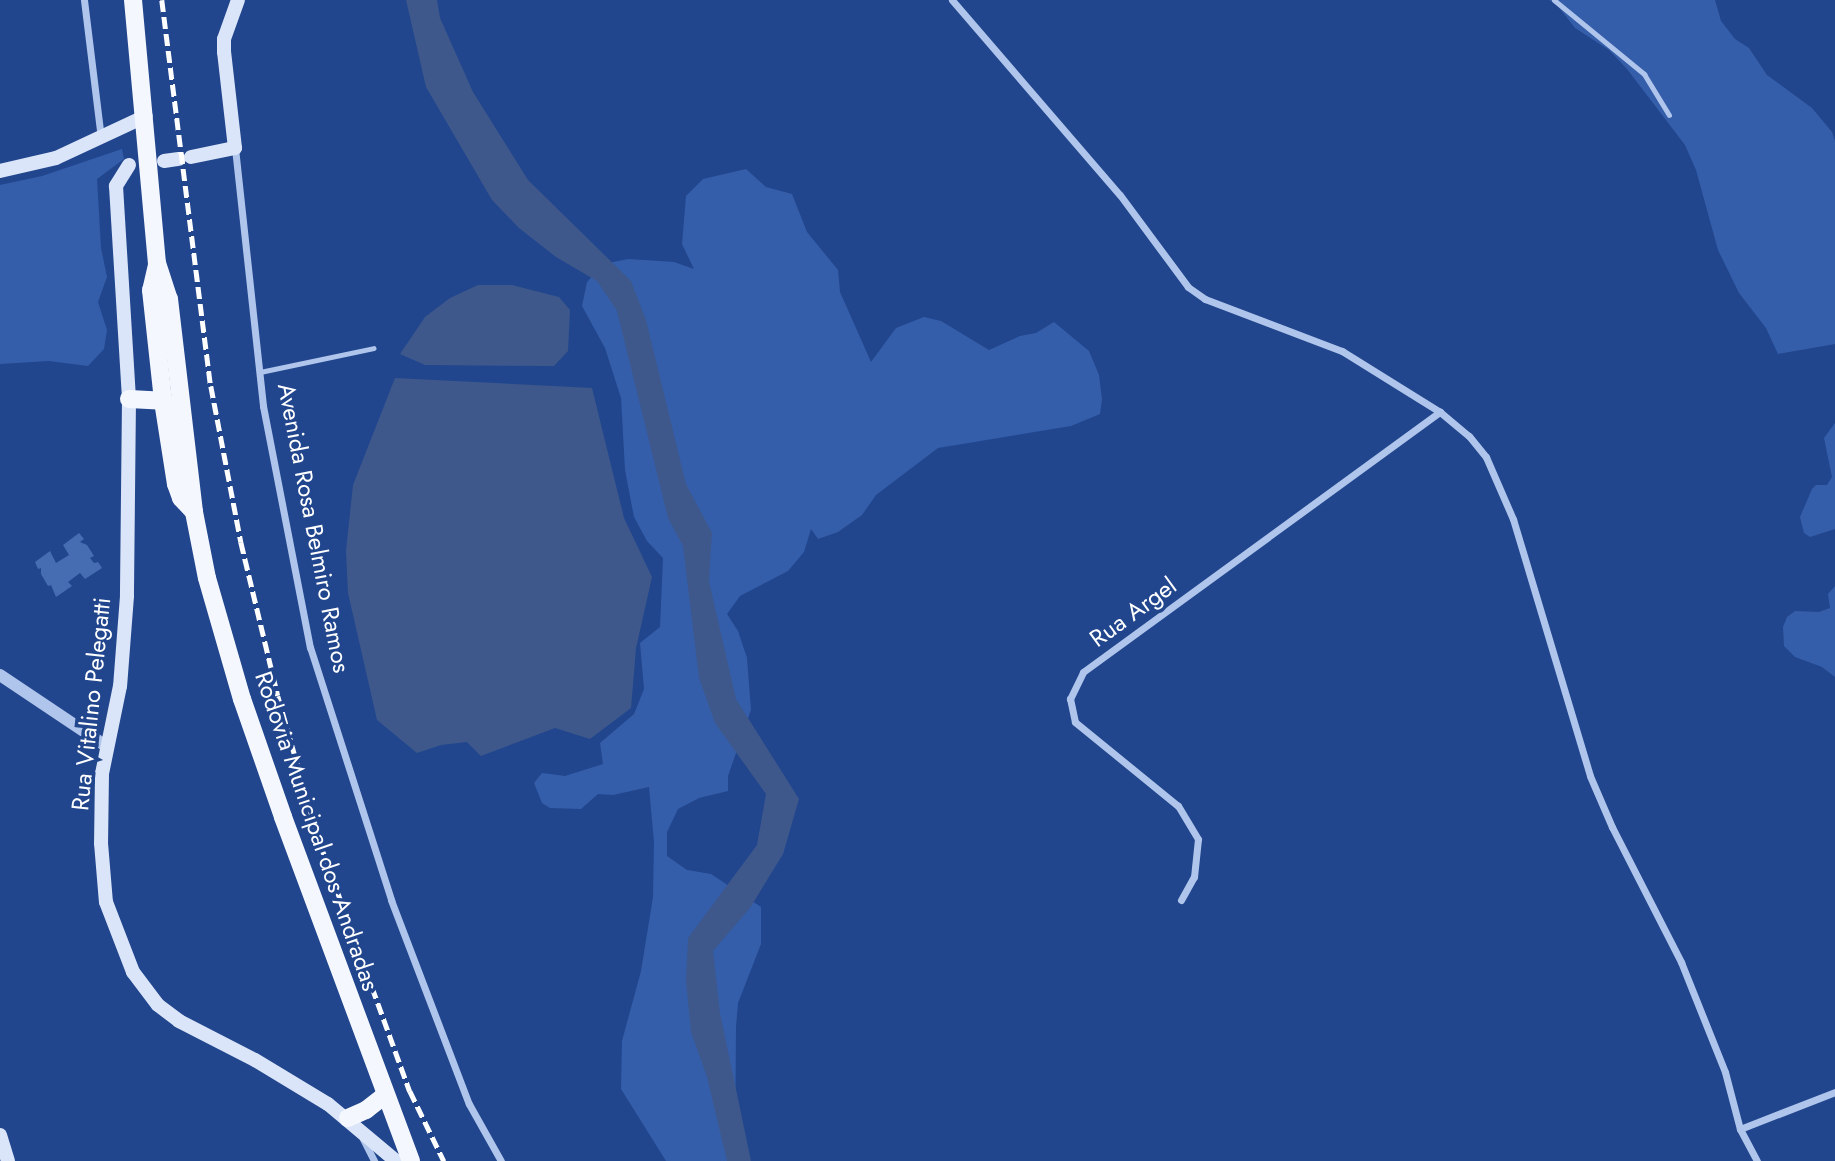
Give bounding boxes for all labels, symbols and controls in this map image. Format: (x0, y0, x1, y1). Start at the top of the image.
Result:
street label: Avenida Rosa Belmiro Ramos (272, 381, 356, 675)
street label: Rua Argel (1084, 571, 1182, 653)
street label: Rua Vitalino Pelegatti (65, 596, 117, 812)
street label: Rodovia Municipal dos Andradas (249, 668, 385, 994)

